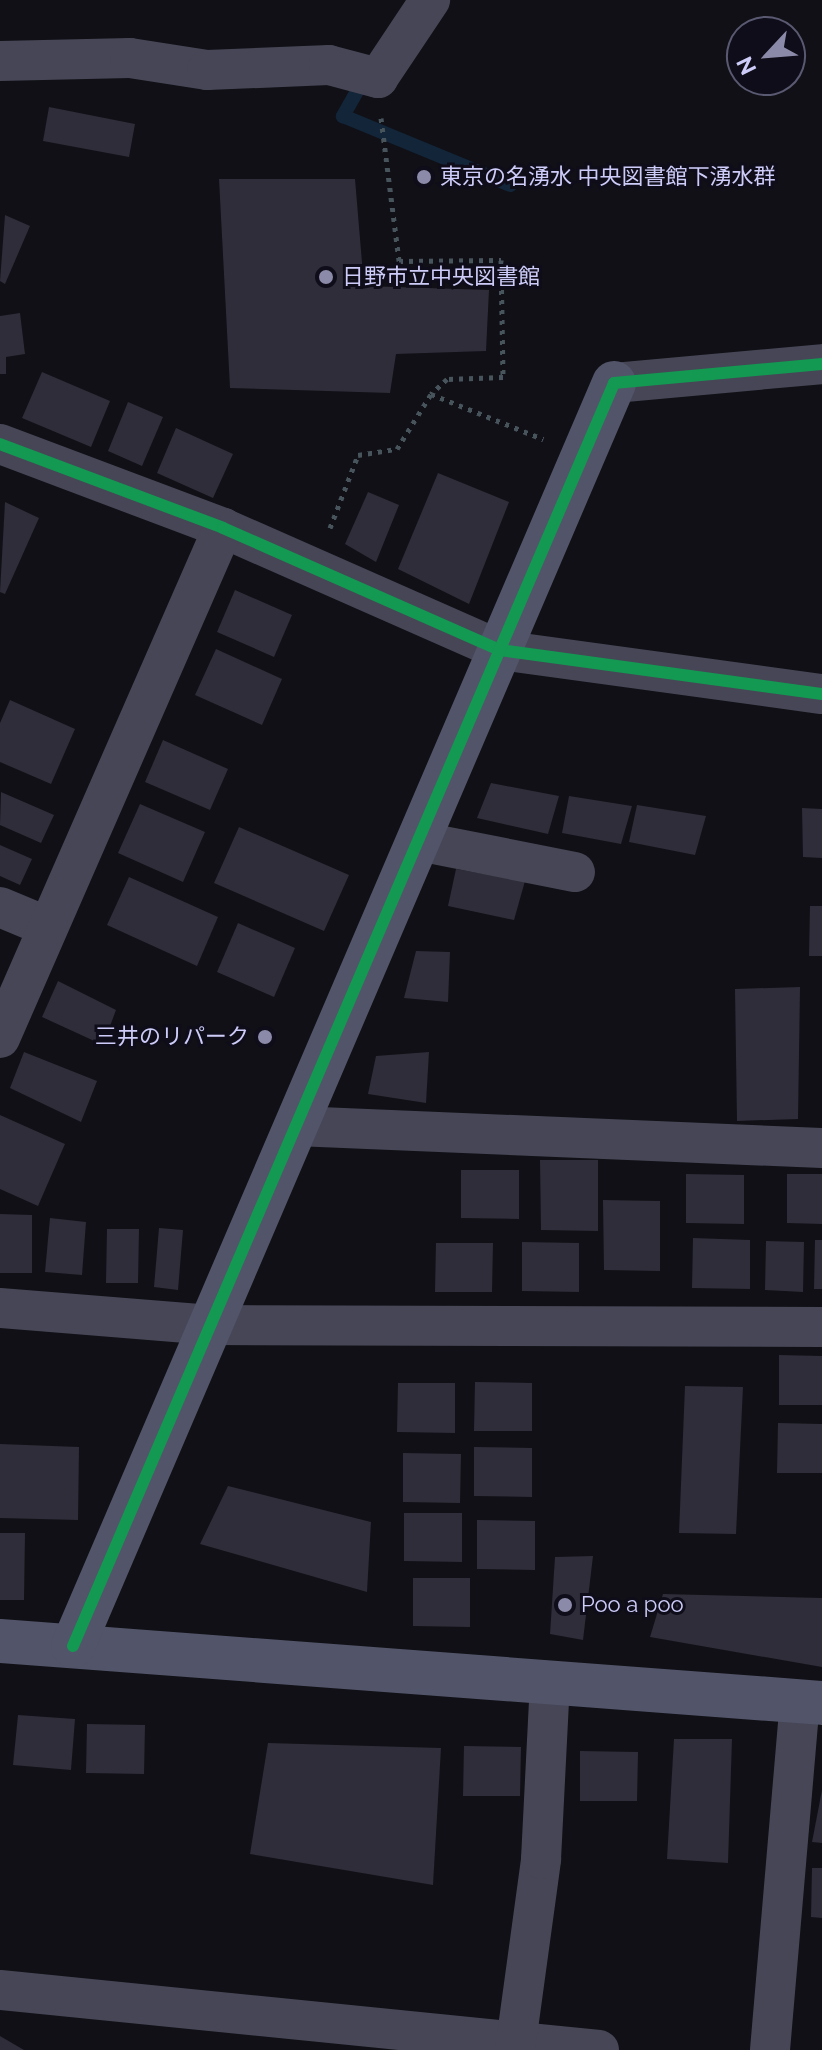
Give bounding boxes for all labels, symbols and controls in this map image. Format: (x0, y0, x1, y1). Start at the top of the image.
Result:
north arrow (726, 16, 806, 96)
text: N (731, 52, 762, 79)
place label: 東京の名湧水 中央図書館下湧水群 (440, 164, 776, 190)
marker: 東京の名湧水 中央図書館下湧水群 (415, 168, 433, 186)
place label: 日野市立中央図書館 (342, 264, 540, 290)
marker: 日野市立中央図書館 (317, 268, 335, 286)
place label: 三井のリパーク (95, 1024, 249, 1050)
marker: 三井のリパーク (256, 1028, 274, 1046)
place label: Poo a poo (581, 1592, 684, 1618)
marker: Poo a poo (556, 1596, 574, 1614)

